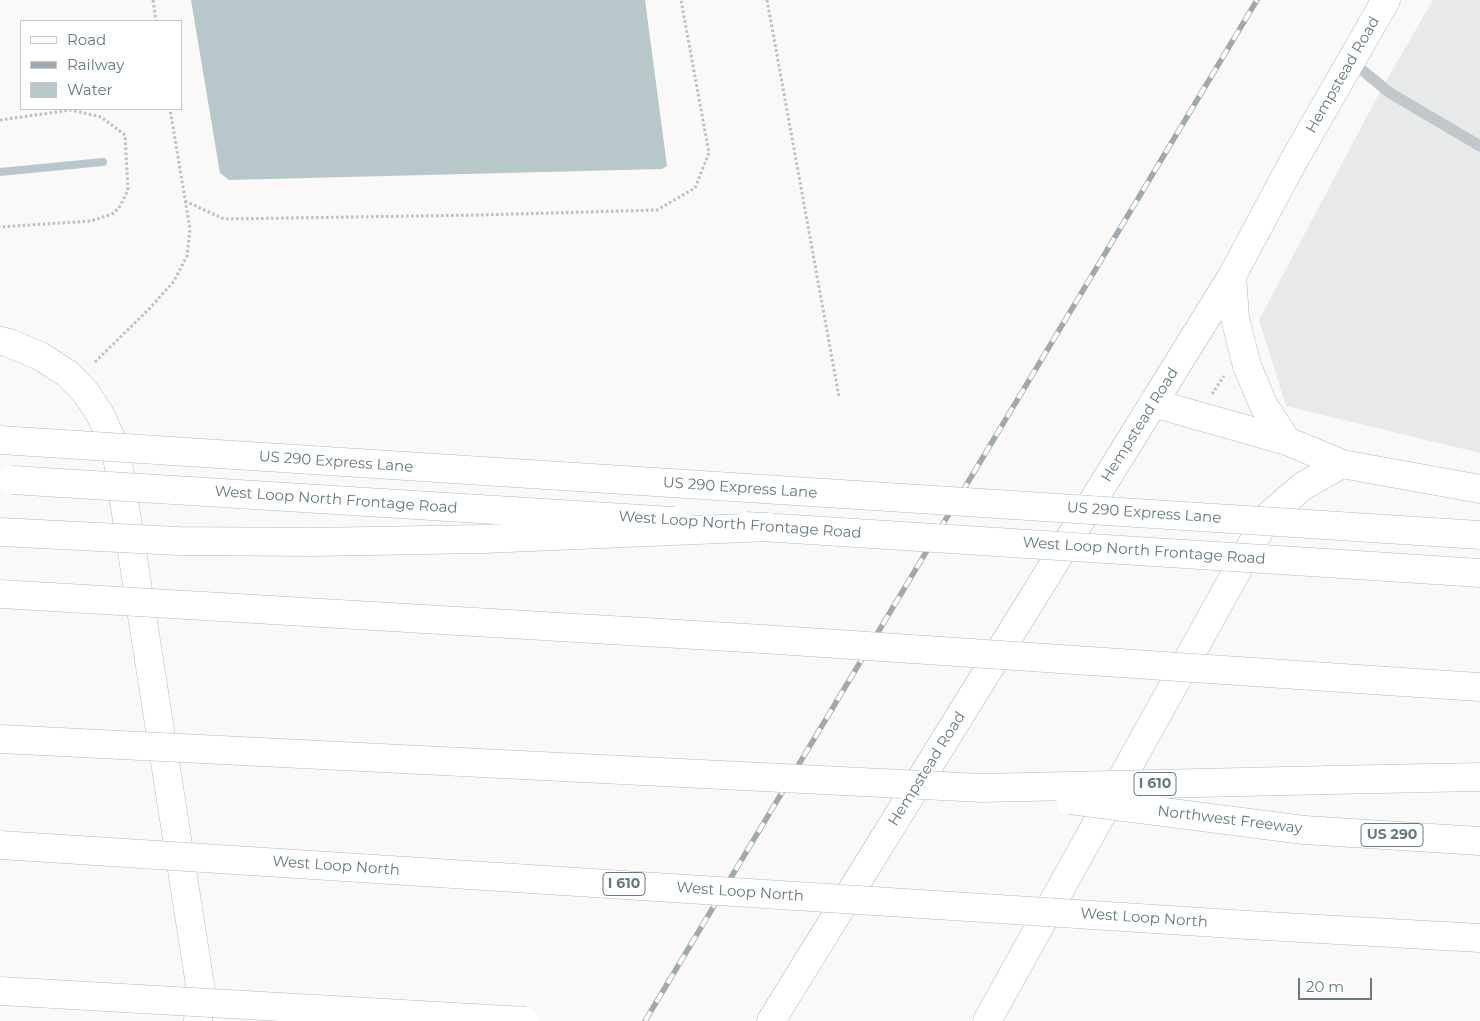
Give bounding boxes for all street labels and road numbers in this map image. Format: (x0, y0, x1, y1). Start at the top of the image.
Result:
street label: Hempstead Road (1302, 14, 1384, 136)
street label: Hempstead Road (1098, 364, 1182, 486)
street label: US 290 Express Lane (258, 448, 414, 476)
street label: US 290 Express Lane (662, 474, 818, 502)
street label: West Loop North Frontage Road (214, 483, 458, 517)
street label: US 290 Express Lane (1066, 499, 1222, 527)
street label: West Loop North Frontage Road (618, 508, 862, 542)
street label: West Loop North Frontage Road (1022, 534, 1266, 568)
street label: Hempstead Road (885, 708, 969, 830)
road number: I 610 (1134, 772, 1176, 796)
street label: Northwest Freeway (1156, 802, 1304, 838)
road number: US 290 (1361, 824, 1423, 846)
street label: West Loop North (272, 853, 400, 879)
road number: I 610 (603, 872, 645, 896)
street label: West Loop North (676, 879, 804, 905)
street label: West Loop North (1080, 905, 1208, 931)

